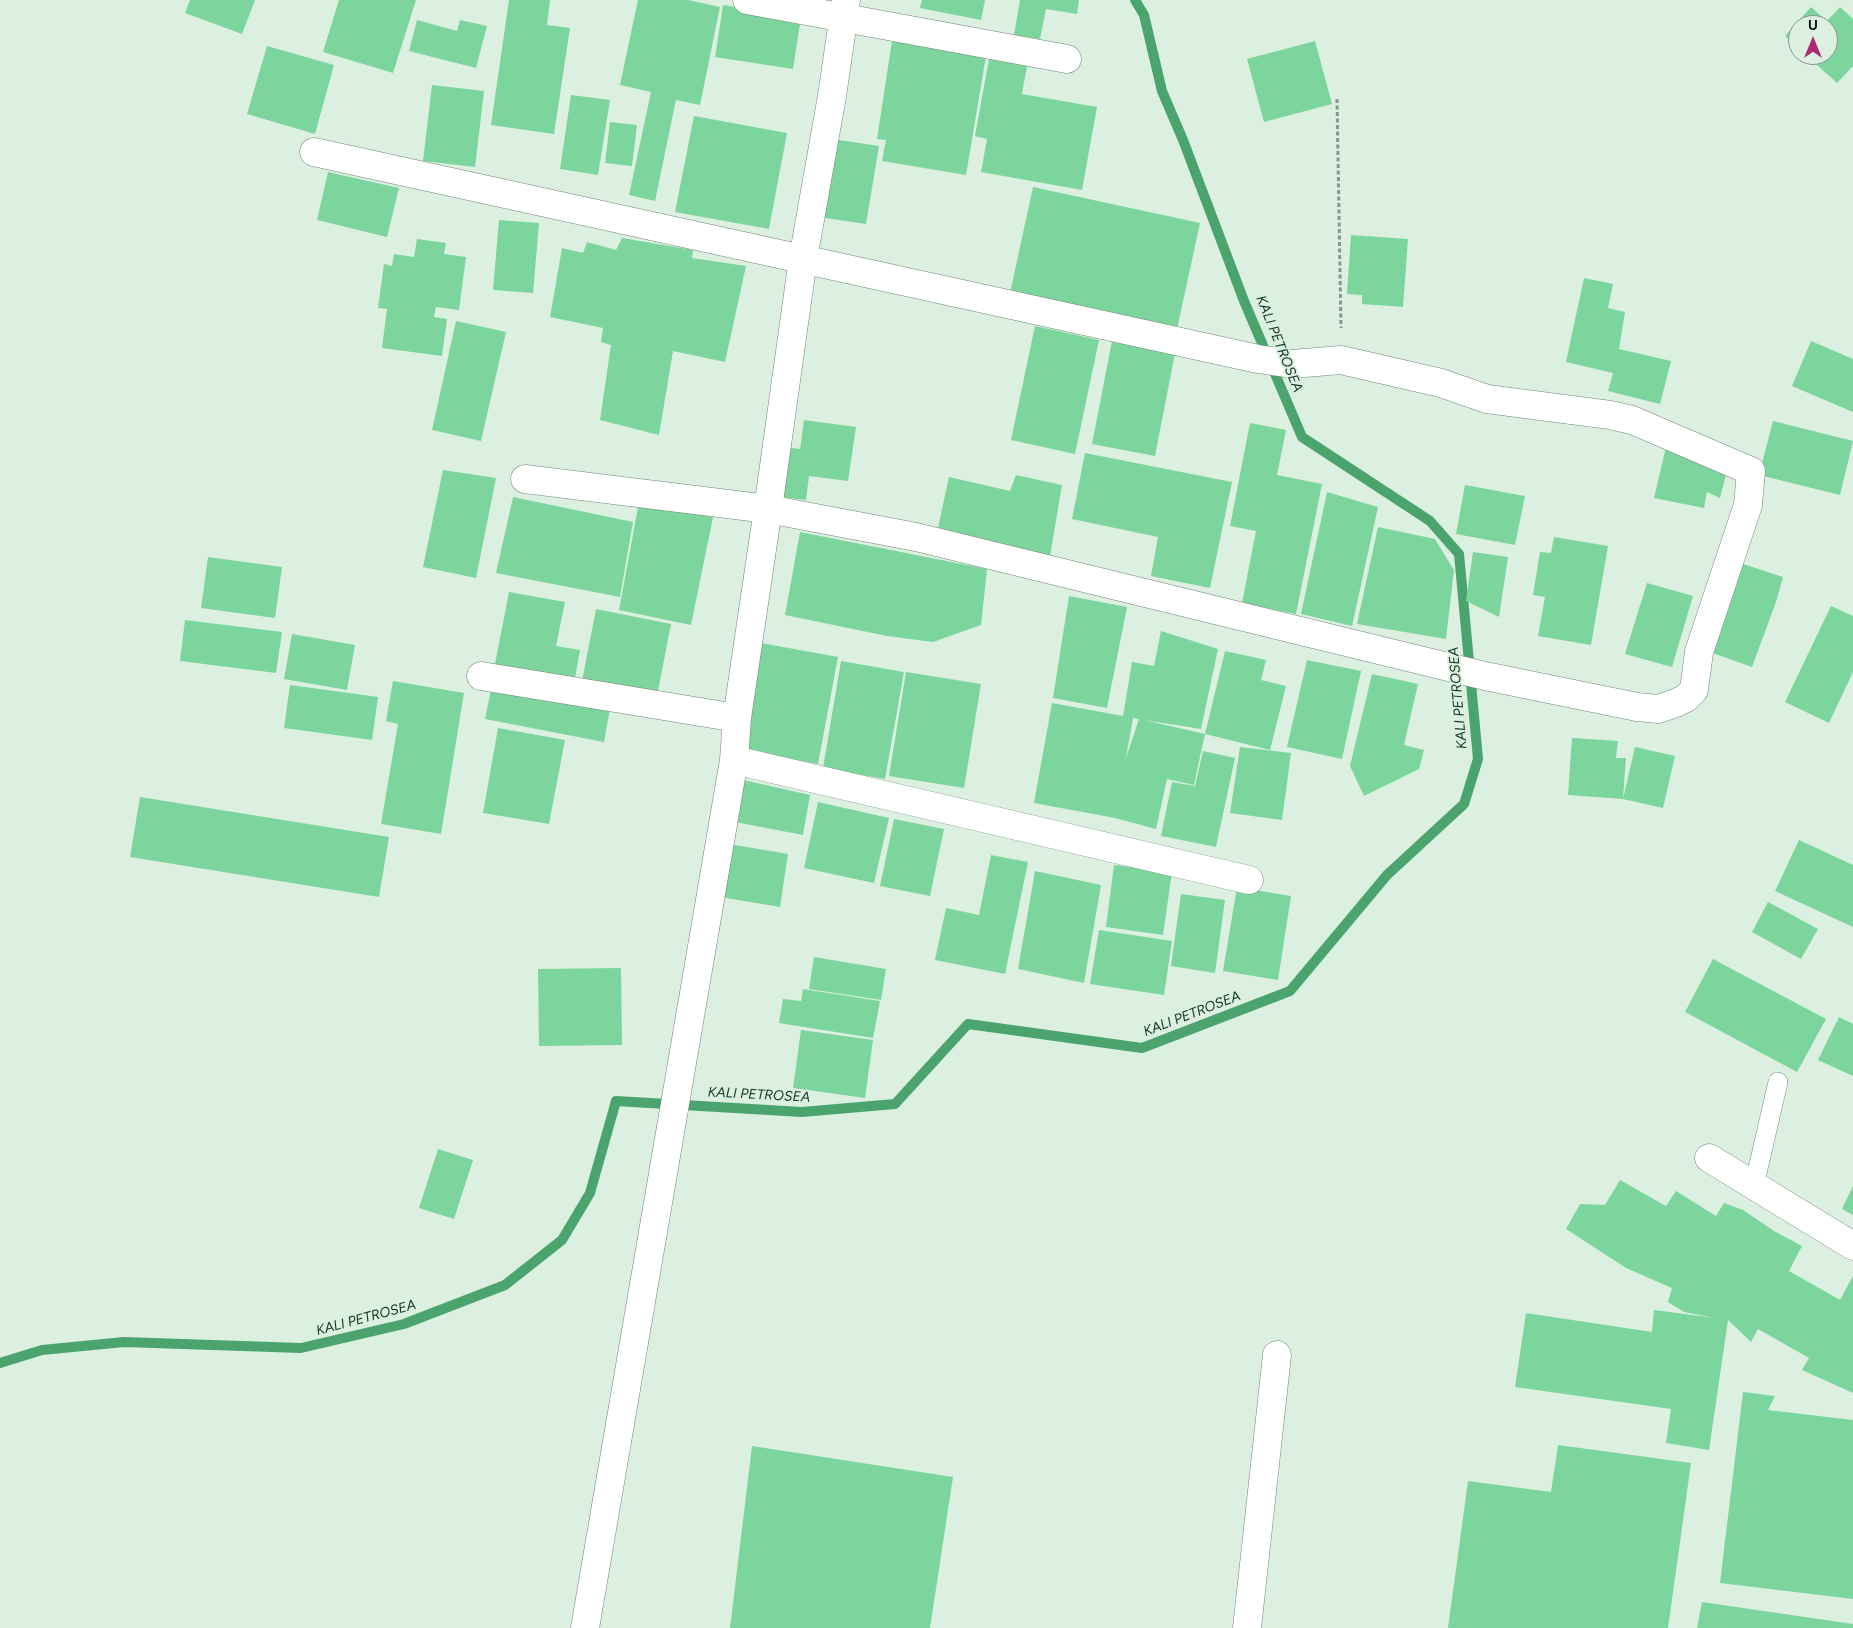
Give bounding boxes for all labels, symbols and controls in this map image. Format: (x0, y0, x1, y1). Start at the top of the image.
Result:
north arrow (1788, 15, 1838, 65)
text: U (1808, 17, 1818, 34)
water label: KALI PETROSEA (1252, 293, 1306, 395)
water label: KALI PETROSEA (1445, 646, 1471, 750)
water label: KALI PETROSEA (1141, 988, 1243, 1040)
water label: KALI PETROSEA (707, 1084, 811, 1106)
water label: KALI PETROSEA (314, 1297, 418, 1339)

